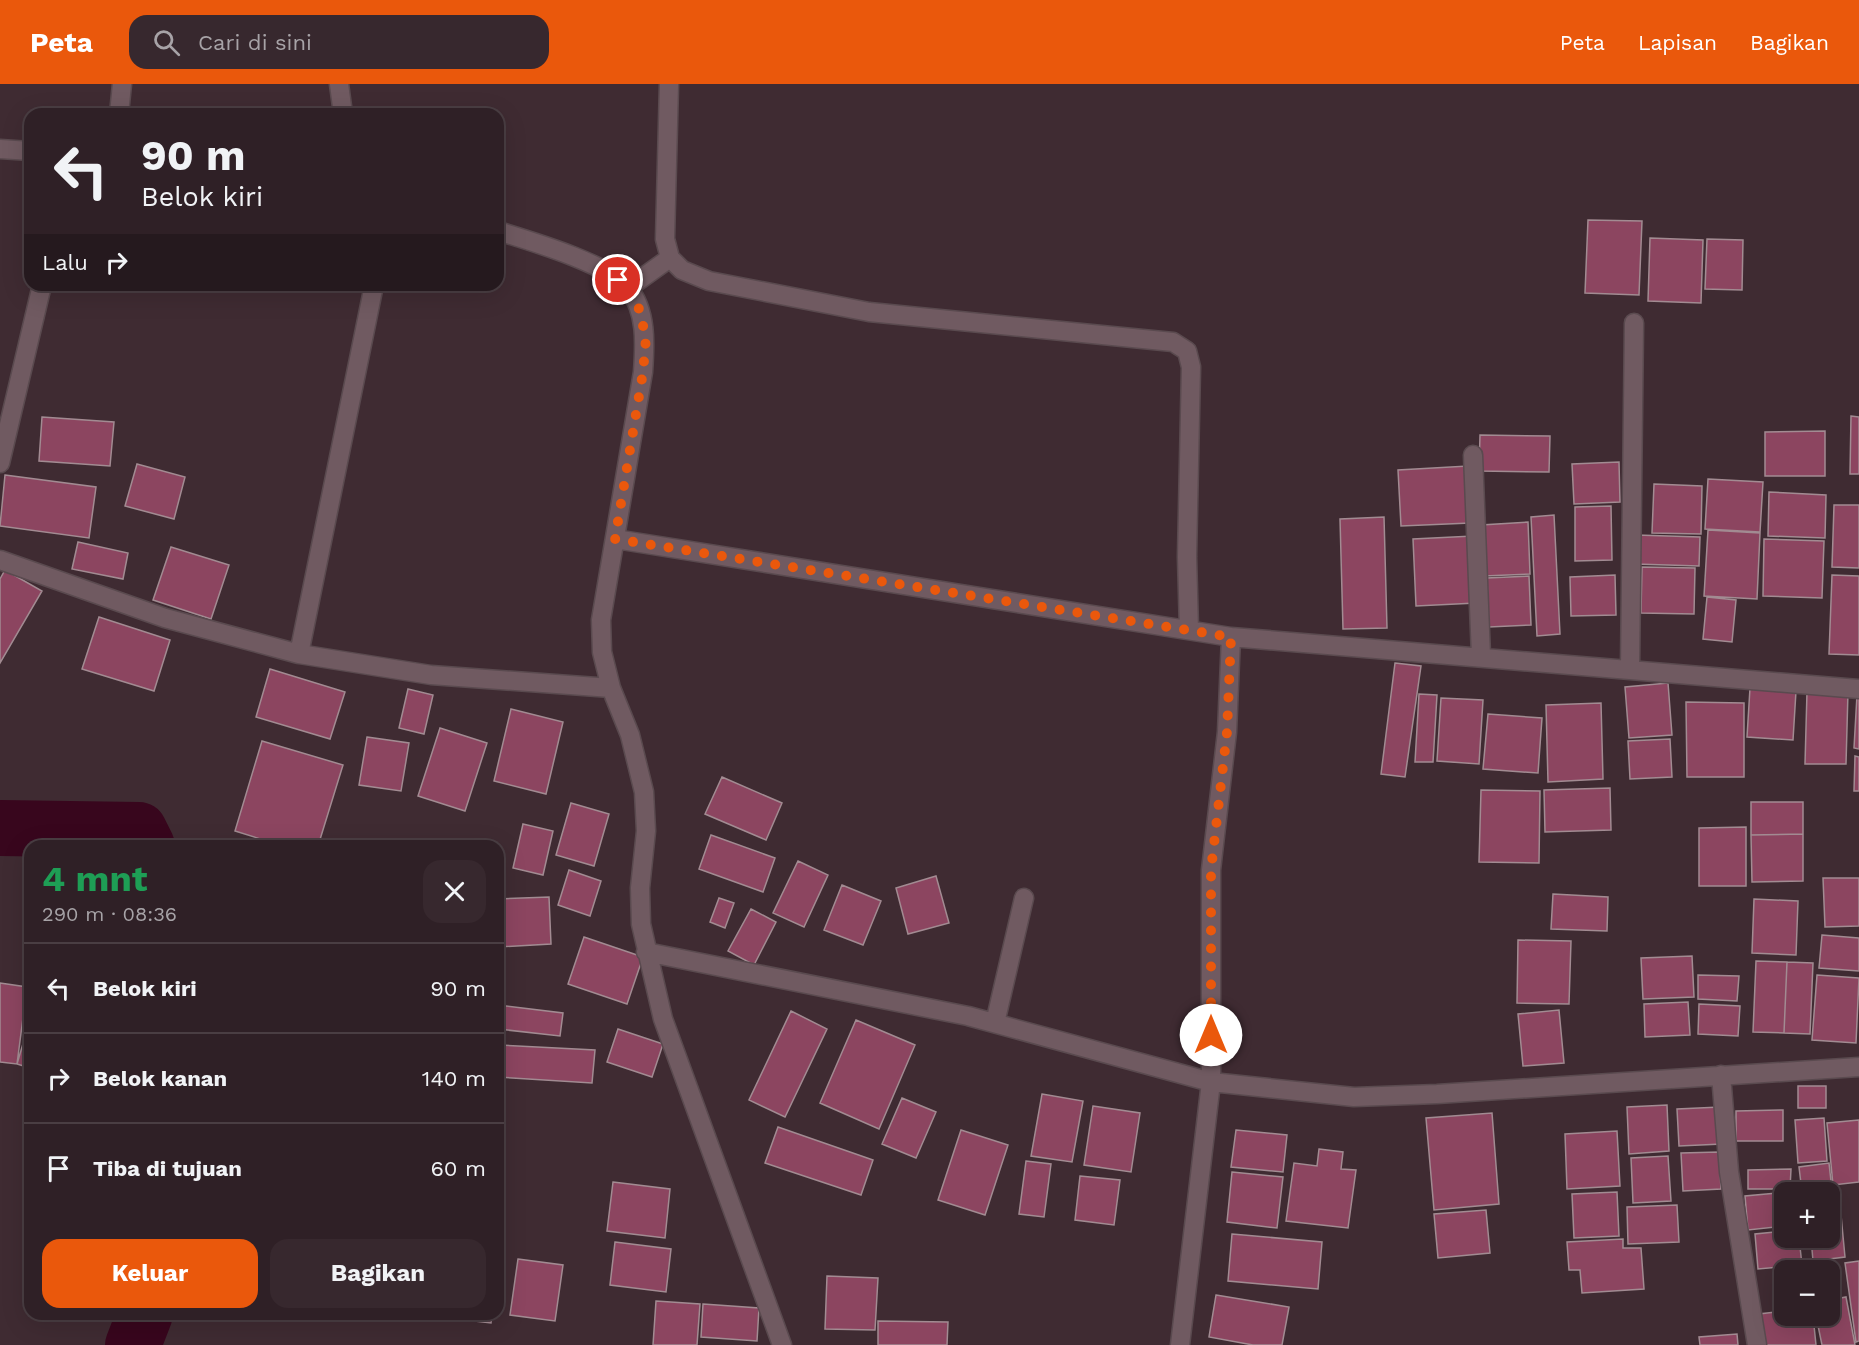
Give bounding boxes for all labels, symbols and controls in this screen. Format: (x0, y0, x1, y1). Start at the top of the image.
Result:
search box (129, 15, 549, 69)
text: Peta (30, 26, 93, 59)
icon: search (150, 26, 183, 59)
text: Cari di sini (198, 30, 312, 55)
text: Peta (1560, 30, 1605, 55)
text: Lapisan (1638, 30, 1717, 55)
text: Bagikan (1750, 30, 1829, 55)
text: 90 m (141, 131, 245, 180)
icon: left (42, 132, 120, 210)
text: Belok kiri (141, 181, 263, 213)
icon: right (100, 246, 133, 279)
text: Lalu (42, 250, 88, 275)
pin (592, 254, 643, 305)
icon: arrive (601, 263, 634, 296)
text: 4 mnt (42, 858, 147, 900)
button: close (423, 860, 486, 923)
text: 290 m · 08:36 (42, 902, 177, 926)
icon: left (42, 972, 75, 1005)
text: Belok kiri (93, 976, 197, 1001)
text: 90 m (430, 976, 486, 1001)
position arrow (1179, 1003, 1243, 1067)
icon: right (42, 1062, 75, 1095)
text: Belok kanan (93, 1066, 227, 1091)
text: 140 m (422, 1066, 486, 1091)
icon: arrive (42, 1152, 75, 1185)
text: Tiba di tujuan (93, 1156, 242, 1181)
text: 60 m (430, 1156, 486, 1181)
map controls (1774, 1182, 1840, 1326)
button: + (1774, 1182, 1840, 1248)
button: Keluar (42, 1239, 258, 1308)
button: Bagikan (270, 1239, 486, 1308)
button: − (1774, 1260, 1840, 1326)

